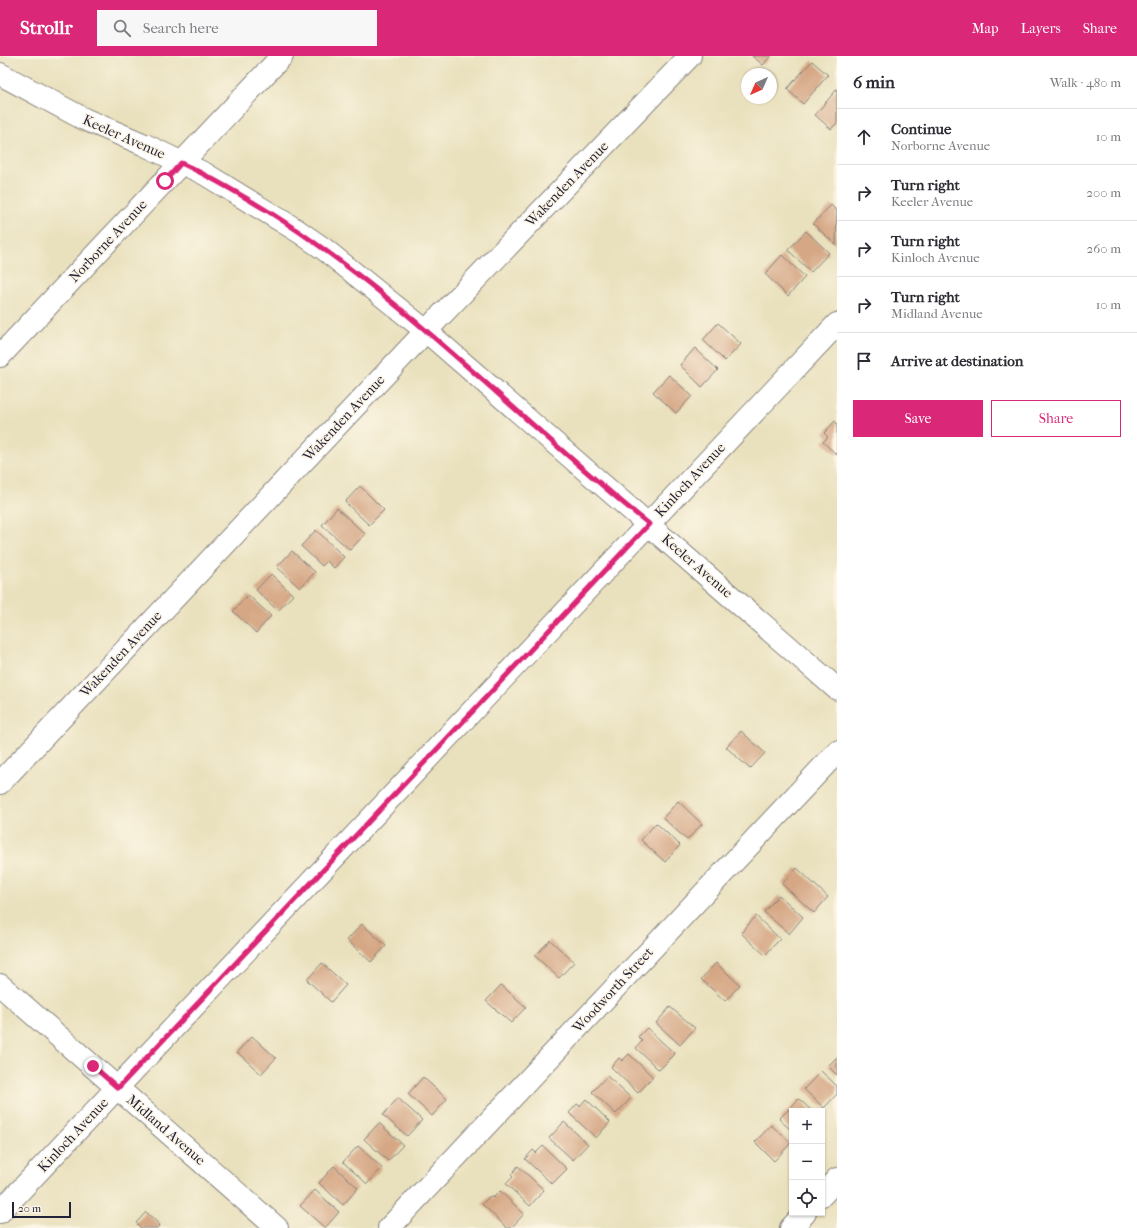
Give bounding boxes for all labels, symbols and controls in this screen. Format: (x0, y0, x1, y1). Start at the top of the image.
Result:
search box (97, 10, 377, 46)
text: Strollr (20, 17, 73, 39)
icon: search (111, 17, 133, 39)
text: Search here (143, 19, 219, 37)
text: Map (972, 20, 999, 37)
text: Layers (1021, 20, 1061, 37)
text: Share (1083, 20, 1117, 37)
north arrow (741, 68, 777, 104)
text: 6 min (853, 72, 895, 92)
text: Walk · 480 m (1050, 75, 1121, 90)
street label: Keeler Avenue (80, 111, 168, 163)
text: Continue (891, 120, 951, 138)
icon: ahead (853, 126, 875, 148)
text: 10 m (1096, 129, 1121, 144)
street label: Wakenden Avenue (521, 138, 612, 231)
text: Norborne Avenue (891, 138, 990, 153)
route start (156, 172, 174, 190)
text: Turn right (891, 176, 960, 194)
icon: right (853, 182, 875, 204)
text: 200 m (1086, 185, 1121, 200)
text: Keeler Avenue (891, 194, 973, 209)
street label: Norborne Avenue (65, 196, 151, 286)
text: Turn right (891, 232, 960, 250)
icon: right (853, 238, 875, 260)
text: 260 m (1087, 241, 1121, 256)
text: Kinloch Avenue (891, 250, 980, 265)
text: Turn right (891, 288, 960, 306)
icon: right (853, 294, 875, 316)
text: 10 m (1096, 297, 1121, 312)
text: Midland Avenue (891, 306, 983, 321)
icon: arrive (853, 350, 875, 372)
text: Arrive at destination (891, 352, 1023, 370)
street label: Wakenden Avenue (299, 371, 388, 466)
button: Save (853, 400, 983, 437)
button: Share (991, 400, 1121, 437)
street label: Kinloch Avenue (651, 439, 729, 521)
street label: Keeler Avenue (658, 531, 736, 602)
street label: Wakenden Avenue (76, 607, 165, 702)
street label: Woodworth Street (568, 944, 657, 1037)
route end (84, 1057, 102, 1075)
street label: Midland Avenue (123, 1091, 209, 1169)
street label: Kinloch Avenue (34, 1094, 112, 1176)
map controls (789, 1108, 825, 1216)
button: + (789, 1108, 825, 1144)
button: − (789, 1144, 825, 1180)
button: locate (789, 1180, 825, 1216)
scale bar (12, 1200, 71, 1219)
text: 20 m (18, 1202, 41, 1215)

